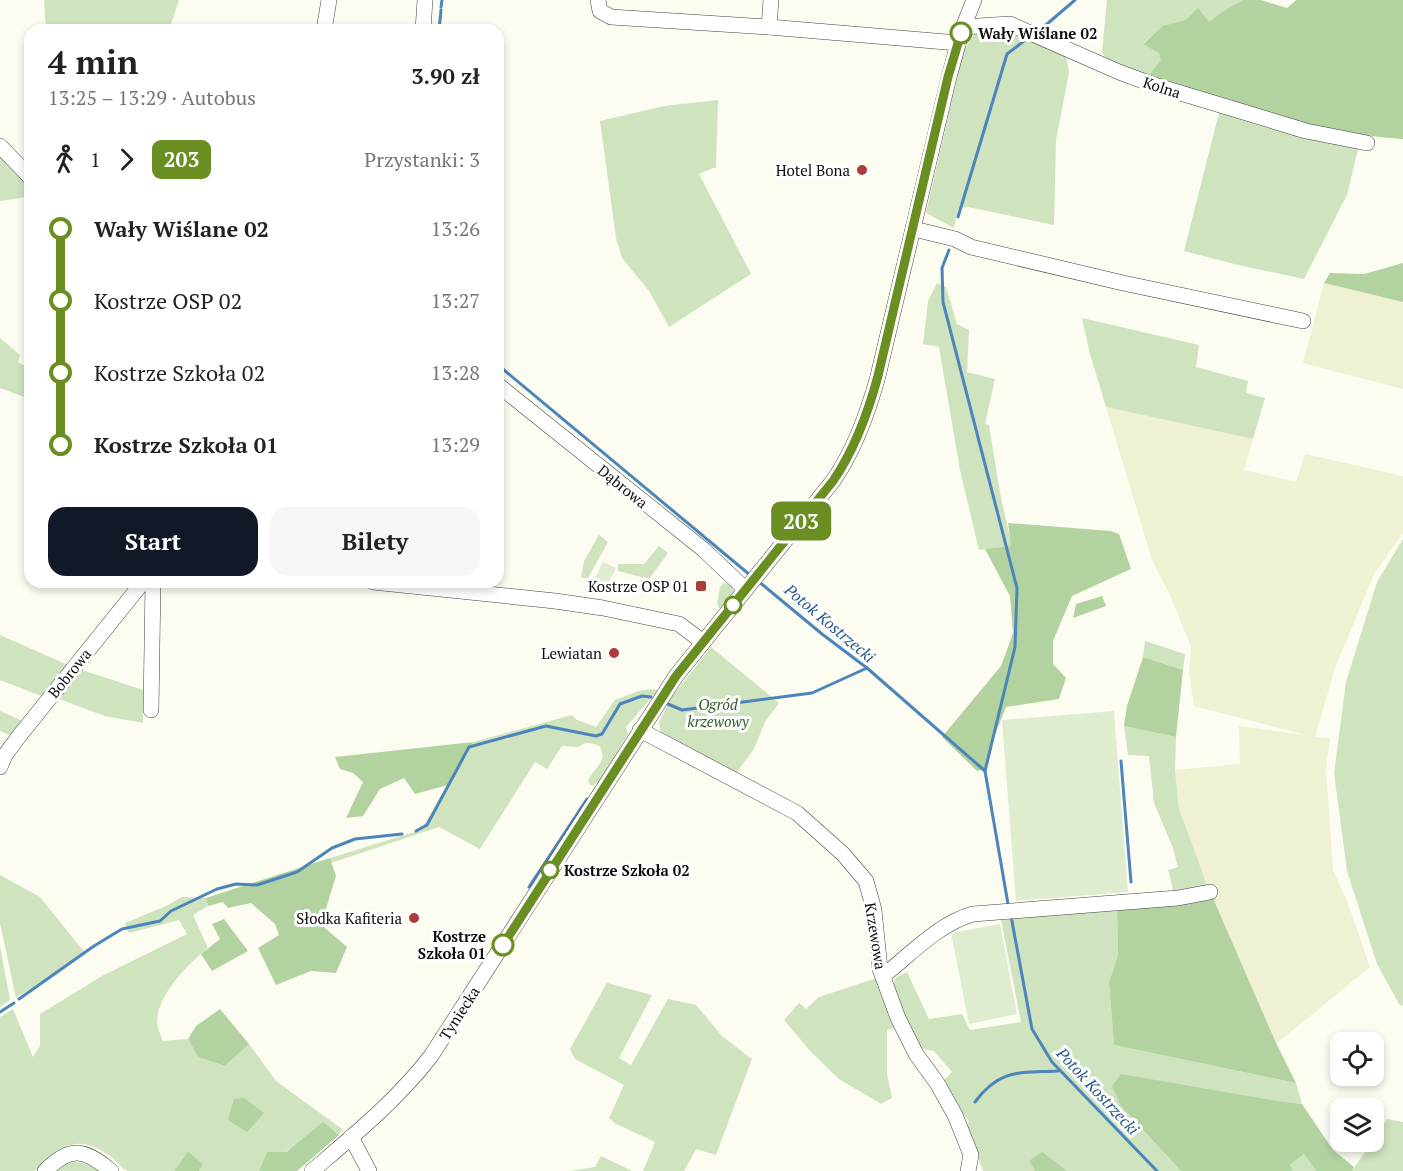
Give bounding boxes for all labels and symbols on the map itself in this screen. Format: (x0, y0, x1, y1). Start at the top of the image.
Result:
marker: Wały Wiślane 02 (950, 22, 972, 44)
place label: Wały Wiślane 02 (978, 23, 1097, 43)
street label: Kolna (1141, 72, 1184, 103)
place label: Hotel Bona (776, 160, 850, 180)
marker: Hotel Bona (855, 163, 869, 177)
street label: Dąbrowa (594, 460, 652, 513)
line badge: 203 (766, 502, 836, 540)
place label: Kostrze OSP 01 (588, 576, 689, 596)
water label: Potok Kostrzecki (779, 578, 880, 668)
marker: Kostrze OSP 01 (694, 579, 708, 593)
unlabelled marker (724, 596, 742, 614)
place label: Lewiatan (541, 643, 602, 663)
street label: Bobrowa (43, 644, 95, 702)
marker: Lewiatan (607, 646, 621, 660)
park label: Ogród krzewowy (687, 694, 750, 731)
place label: Kostrze Szkoła 02 (564, 860, 690, 880)
marker: Kostrze Szkoła 02 (541, 861, 559, 879)
street label: Krzewowa (861, 901, 891, 971)
place label: Słodka Kafiteria (296, 908, 402, 928)
marker: Słodka Kafiteria (407, 911, 421, 925)
place label: Kostrze Szkoła 01 (418, 926, 486, 963)
marker: Kostrze Szkoła 01 (492, 934, 514, 956)
street label: Tyniecka (434, 982, 484, 1044)
water label: Potok Kostrzecki (1051, 1042, 1145, 1140)

